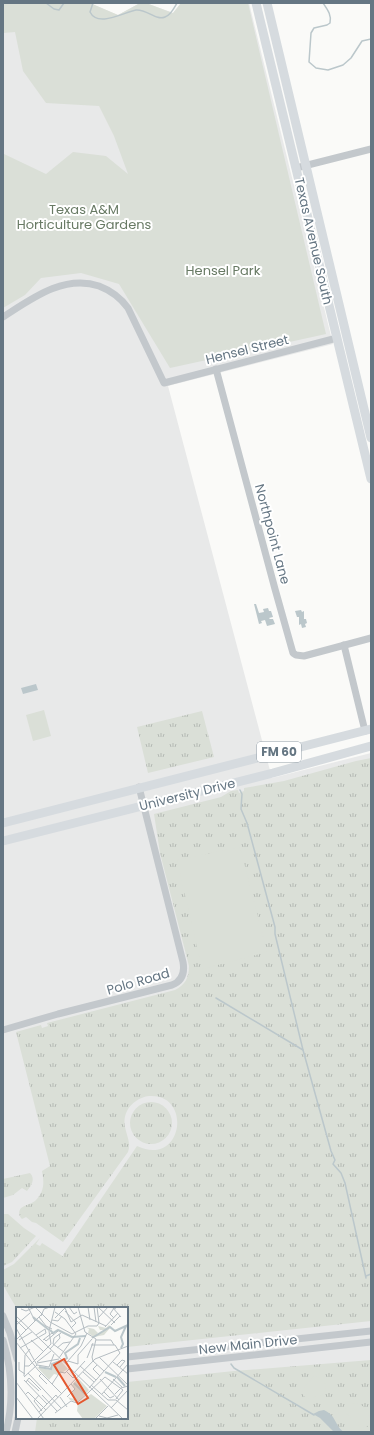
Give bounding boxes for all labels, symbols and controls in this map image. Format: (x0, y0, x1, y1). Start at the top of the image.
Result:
street label: Texas Avenue South (290, 176, 337, 307)
park label: Texas A&M Horticulture Gardens (17, 200, 152, 234)
park label: Hensel Park (186, 261, 261, 280)
street label: Hensel Street (204, 330, 291, 369)
street label: Northpoint Lane (250, 482, 295, 586)
road number: FM 60 (257, 742, 301, 762)
street label: University Drive (137, 773, 237, 816)
street label: Polo Road (104, 963, 172, 1000)
inset map (16, 1307, 128, 1419)
street label: New Main Drive (198, 1330, 298, 1359)

